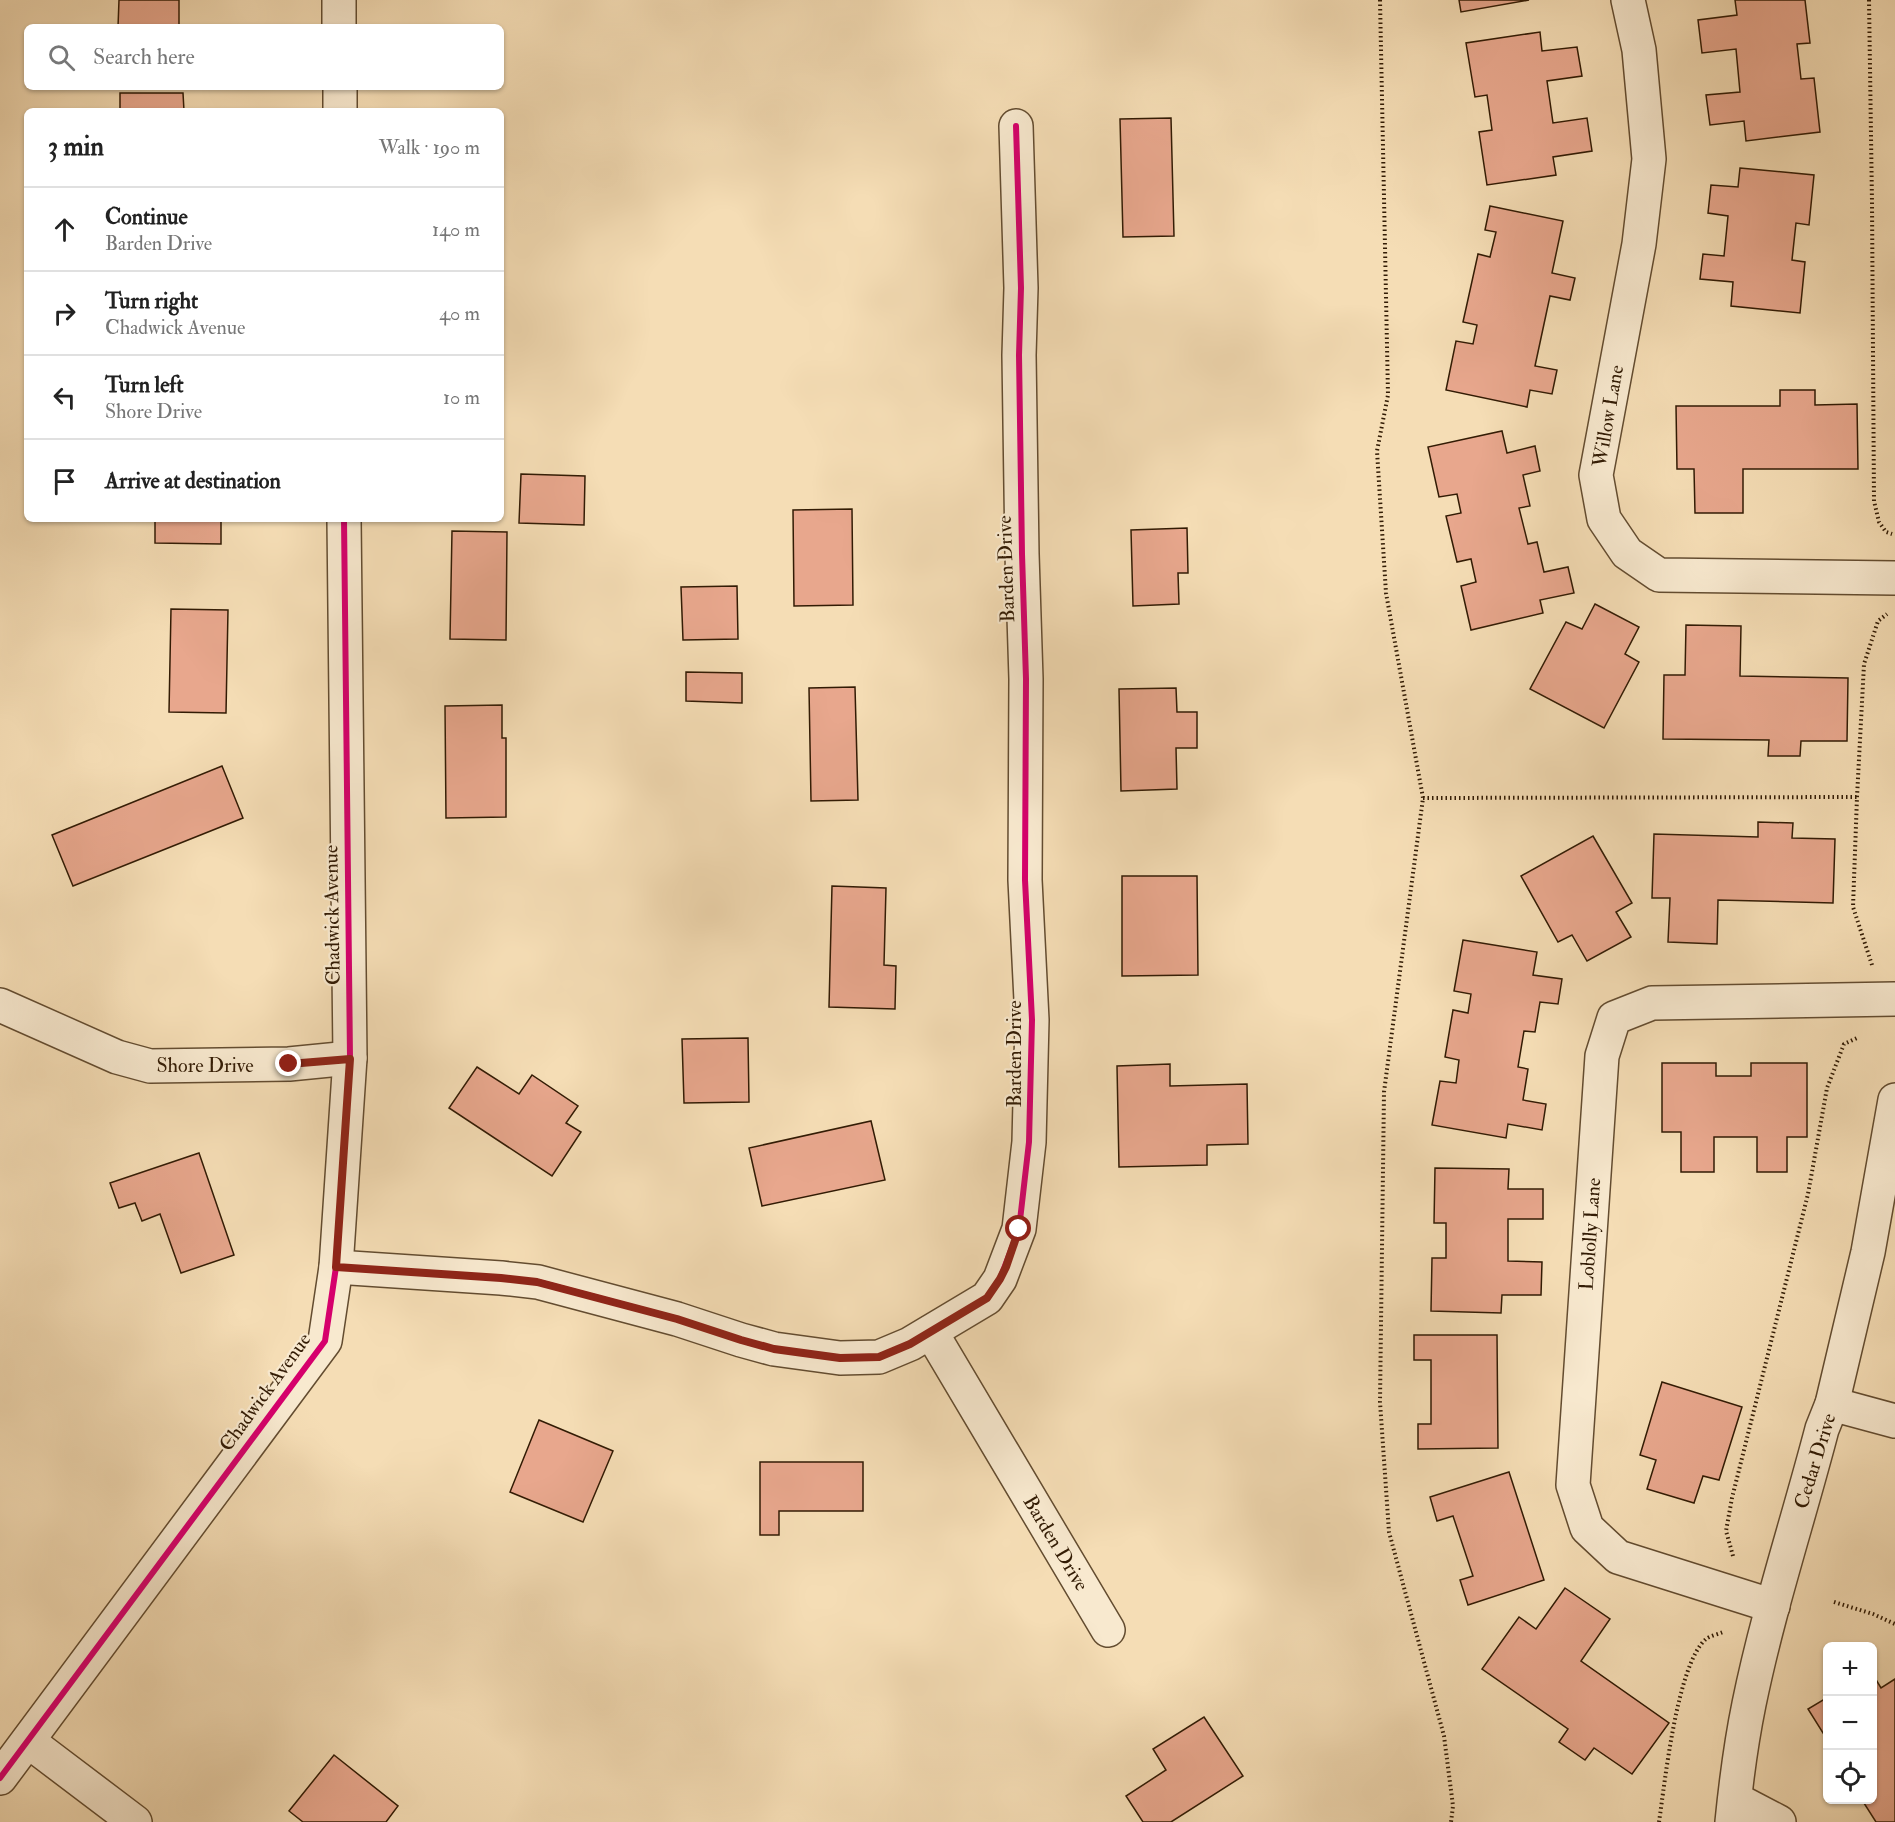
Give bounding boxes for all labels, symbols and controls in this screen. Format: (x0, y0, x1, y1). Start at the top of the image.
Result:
search box (24, 24, 504, 90)
icon: search (45, 41, 78, 74)
text: Search here (93, 43, 195, 71)
text: 3 min (48, 131, 104, 163)
text: Walk · 190 m (379, 135, 480, 160)
text: Continue (105, 203, 188, 231)
icon: ahead (48, 213, 81, 246)
text: 140 m (432, 217, 480, 242)
text: Barden Drive (105, 231, 212, 256)
text: Turn right (105, 287, 198, 315)
icon: right (48, 297, 81, 330)
text: 40 m (439, 301, 480, 326)
text: Chadwick Avenue (105, 315, 245, 340)
street label: Willow Lane (1587, 363, 1629, 470)
text: Turn left (105, 371, 184, 399)
icon: left (48, 381, 81, 414)
text: 10 m (443, 385, 480, 410)
text: Shore Drive (105, 399, 202, 424)
icon: arrive (48, 465, 81, 498)
text: Arrive at destination (105, 467, 281, 495)
street label: Barden Drive (992, 515, 1020, 623)
street label: Chadwick Avenue (318, 845, 346, 985)
street label: Barden Drive (1002, 1000, 1027, 1108)
route end (275, 1050, 301, 1076)
street label: Shore Drive (157, 1053, 254, 1078)
street label: Loblolly Lane (1574, 1177, 1606, 1291)
route start (1005, 1215, 1031, 1241)
street label: Chadwick Avenue (214, 1328, 316, 1456)
street label: Cedar Drive (1789, 1410, 1841, 1512)
street label: Barden Drive (1018, 1491, 1094, 1595)
map controls (1823, 1642, 1877, 1804)
button: + (1823, 1642, 1877, 1696)
button: − (1823, 1696, 1877, 1750)
button: locate (1823, 1750, 1877, 1804)

